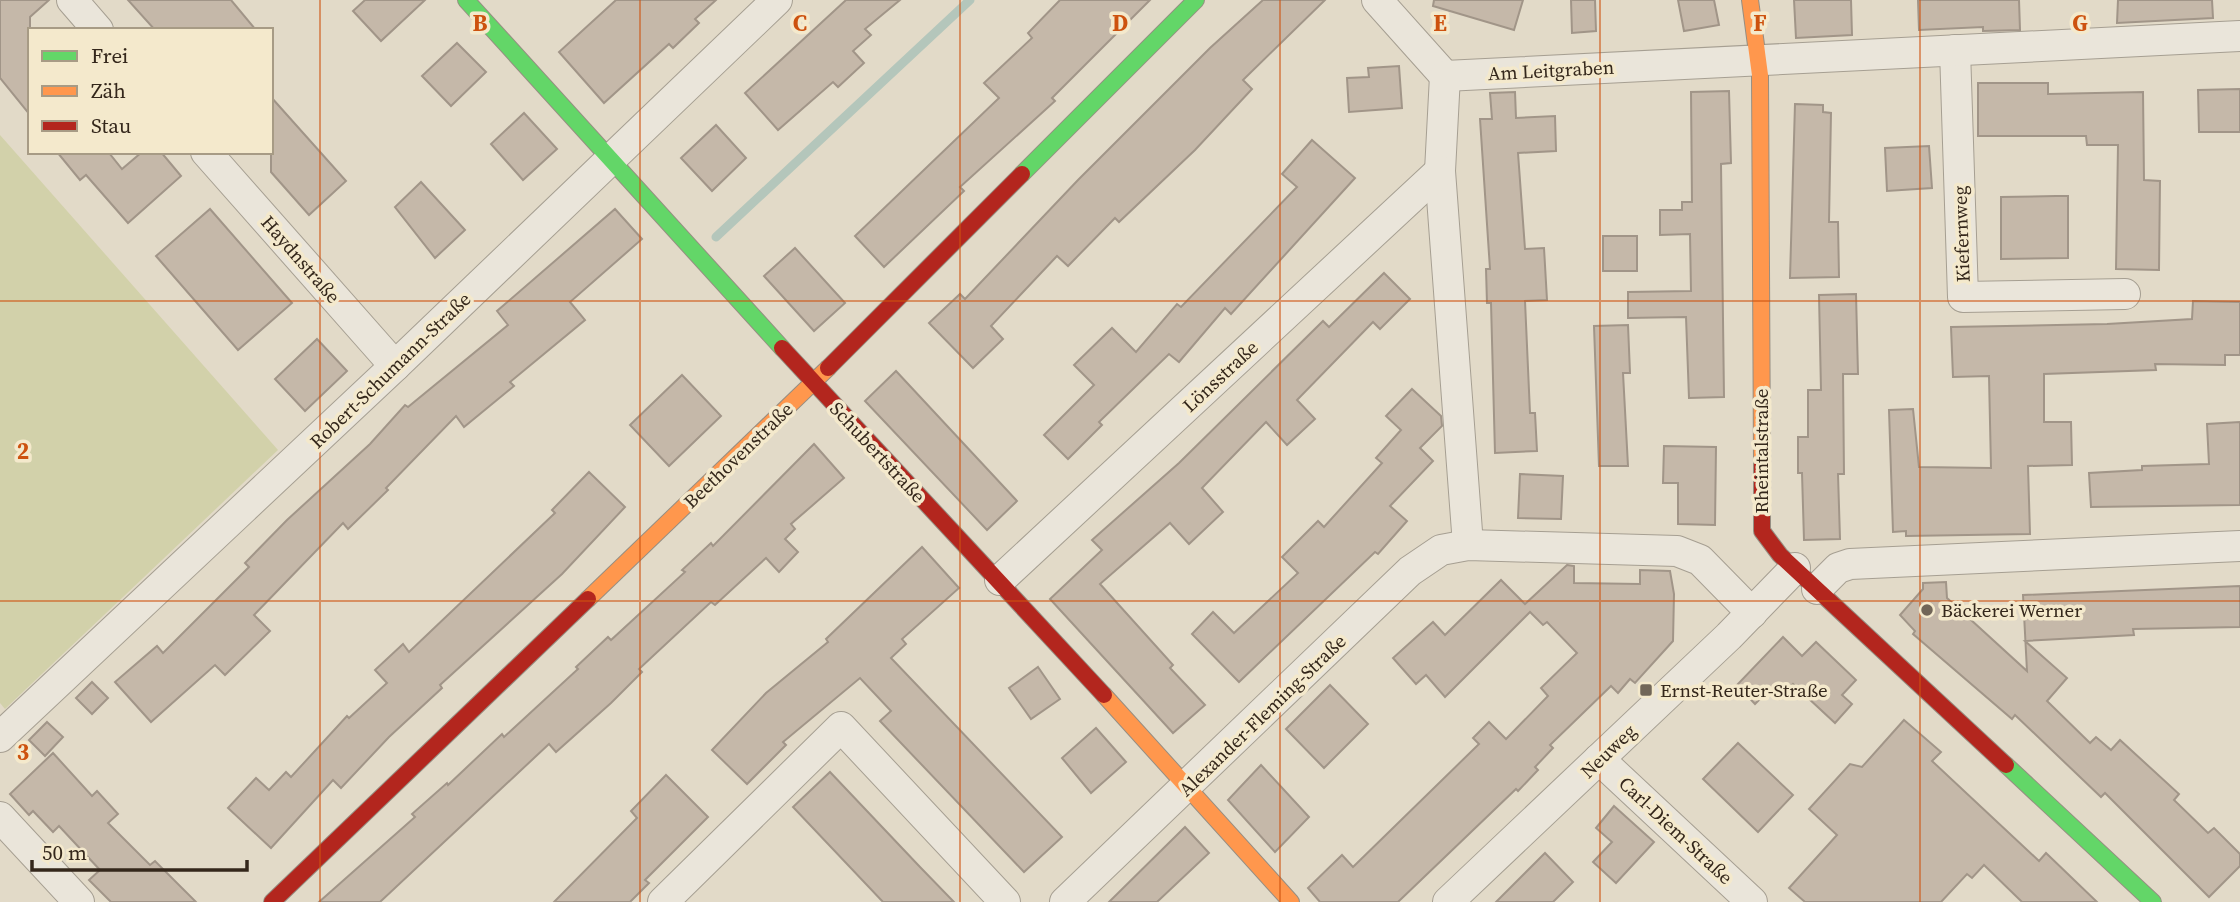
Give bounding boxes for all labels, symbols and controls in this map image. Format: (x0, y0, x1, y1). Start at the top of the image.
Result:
text: B (473, 7, 488, 39)
text: C (793, 7, 807, 39)
text: D (1112, 7, 1128, 39)
text: E (1433, 7, 1447, 39)
text: F (1753, 7, 1767, 39)
text: G (2072, 7, 2088, 39)
legend (28, 28, 273, 154)
text: Frei (91, 41, 128, 70)
street label: Am Leitgraben (1487, 54, 1615, 86)
text: Zäh (91, 76, 126, 105)
text: Stau (91, 111, 131, 140)
street label: Kiefernweg (1946, 185, 1976, 283)
street label: Haydnstraße (256, 209, 346, 309)
street label: Robert-Schumann-Straße (304, 286, 476, 454)
street label: Lönsstraße (1177, 334, 1263, 418)
street label: Rheintalstraße (1748, 389, 1774, 513)
street label: Beethovenstraße (678, 396, 798, 514)
street label: Schubertstraße (824, 396, 932, 508)
text: 2 (17, 435, 29, 467)
place label: Bäckerei Werner (1941, 597, 2082, 623)
marker: Bäckerei Werner (1919, 602, 1935, 618)
street label: Alexander-Fleming-Straße (1173, 628, 1351, 802)
place label: Ernst-Reuter-Straße (1660, 677, 1828, 703)
marker: Ernst-Reuter-Straße (1638, 682, 1654, 698)
street label: Neuweg (1575, 718, 1642, 784)
text: 3 (17, 736, 29, 768)
street label: Carl-Diem-Straße (1613, 770, 1739, 890)
scale bar (32, 828, 247, 872)
text: 50 m (42, 838, 87, 867)

